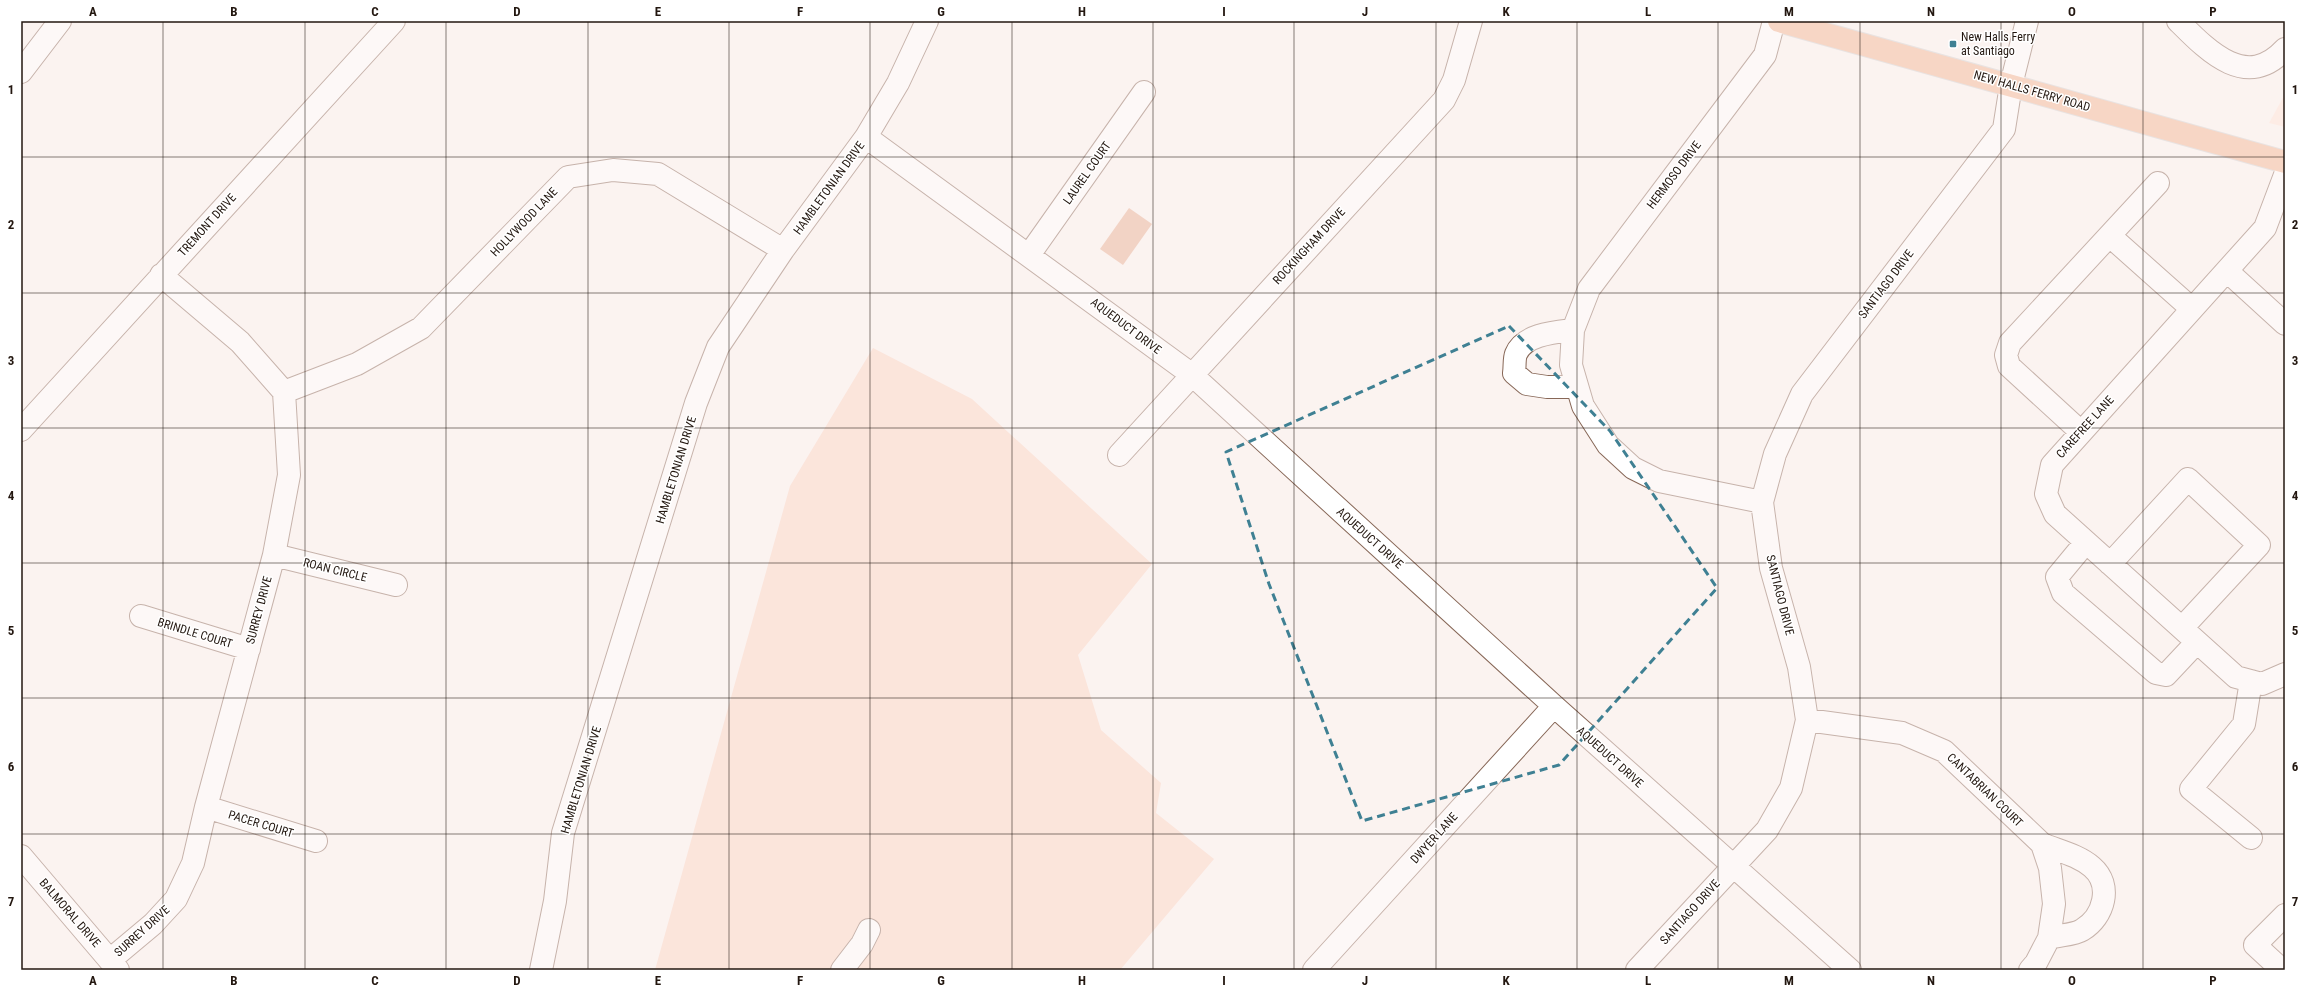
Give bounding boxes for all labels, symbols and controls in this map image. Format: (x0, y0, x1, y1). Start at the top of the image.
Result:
text: A (89, 4, 97, 19)
text: B (230, 4, 238, 19)
text: C (371, 4, 379, 19)
text: D (513, 4, 521, 19)
text: E (655, 4, 662, 19)
text: F (797, 4, 803, 19)
text: G (937, 4, 945, 19)
text: H (1078, 4, 1086, 19)
text: I (1222, 4, 1226, 19)
text: J (1362, 4, 1368, 19)
text: K (1502, 4, 1510, 19)
text: L (1645, 4, 1651, 19)
text: M (1784, 4, 1794, 19)
text: N (1927, 4, 1935, 19)
text: O (2068, 4, 2076, 19)
text: P (2209, 4, 2217, 19)
place label: New Halls Ferry at Santiago (1961, 30, 2035, 58)
marker: New Halls Ferry at Santiago (1948, 39, 1958, 49)
street label: NEW HALLS FERRY ROAD (1972, 68, 2092, 114)
text: 1 (8, 82, 14, 97)
text: 1 (2292, 82, 2298, 97)
street label: HERMOSO DRIVE (1644, 138, 1704, 212)
street label: HAMBLETONIAN DRIVE (790, 139, 868, 237)
street label: LAUREL COURT (1060, 139, 1114, 207)
street label: HOLLYWOOD LANE (488, 185, 560, 259)
street label: TREMONT DRIVE (175, 191, 239, 259)
street label: ROCKINGHAM DRIVE (1270, 205, 1348, 287)
text: 2 (8, 217, 15, 232)
text: 2 (2292, 217, 2299, 232)
street label: SANTIAGO DRIVE (1856, 247, 1916, 321)
street label: AQUEDUCT DRIVE (1088, 295, 1164, 357)
text: 3 (8, 353, 14, 368)
text: 3 (2292, 353, 2298, 368)
street label: CAREFREE LANE (2053, 393, 2117, 461)
street label: HAMBLETONIAN DRIVE (653, 415, 699, 525)
text: 4 (8, 488, 15, 503)
text: 4 (2292, 488, 2299, 503)
street label: AQUEDUCT DRIVE (1334, 504, 1406, 572)
street label: SANTIAGO DRIVE (1763, 553, 1797, 637)
street label: ROAN CIRCLE (302, 555, 368, 585)
street label: SURREY DRIVE (243, 575, 275, 645)
street label: BRINDLE COURT (156, 615, 234, 651)
text: 5 (8, 623, 15, 638)
text: 5 (2292, 623, 2299, 638)
street label: AQUEDUCT DRIVE (1574, 723, 1646, 791)
street label: HAMBLETONIAN DRIVE (558, 725, 604, 835)
street label: CANTABRIAN COURT (1944, 750, 2026, 830)
text: 6 (8, 759, 15, 774)
text: 6 (2292, 759, 2299, 774)
street label: PACER COURT (227, 807, 295, 841)
street label: DWYER LANE (1408, 810, 1460, 866)
street label: BALMORAL DRIVE (36, 876, 104, 950)
street label: SANTIAGO DRIVE (1657, 877, 1723, 947)
text: 7 (8, 894, 15, 909)
text: 7 (2292, 894, 2299, 909)
street label: SURREY DRIVE (111, 902, 173, 960)
text: A (89, 973, 97, 988)
text: B (230, 973, 238, 988)
text: C (371, 973, 379, 988)
text: D (513, 973, 521, 988)
text: E (655, 973, 662, 988)
text: F (797, 973, 803, 988)
text: G (937, 973, 945, 988)
text: H (1078, 973, 1086, 988)
text: I (1222, 973, 1226, 988)
text: J (1362, 973, 1368, 988)
text: K (1502, 973, 1510, 988)
text: L (1645, 973, 1651, 988)
text: M (1784, 973, 1794, 988)
text: N (1927, 973, 1935, 988)
text: O (2068, 973, 2076, 988)
text: P (2209, 973, 2217, 988)

